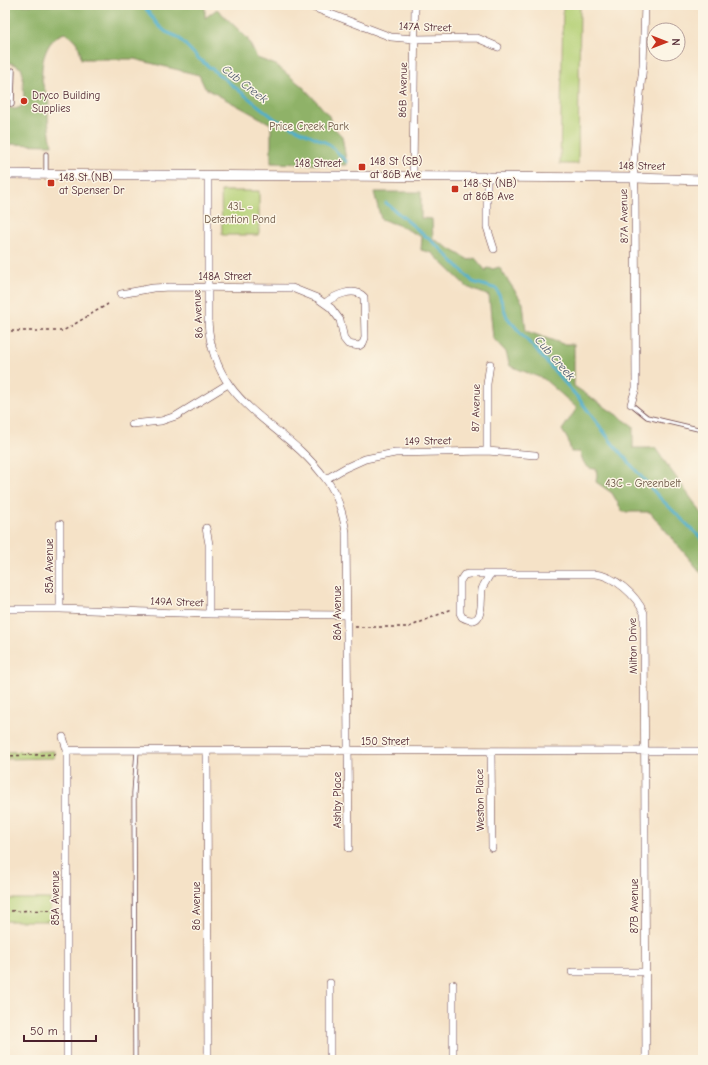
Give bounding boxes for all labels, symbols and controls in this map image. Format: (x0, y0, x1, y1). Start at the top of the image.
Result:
street label: 147A Street (399, 20, 452, 34)
north arrow (646, 22, 686, 62)
text: N (669, 38, 682, 46)
water label: Cub Creek (220, 62, 271, 106)
street label: 86B Avenue (396, 62, 410, 118)
place label: Dryco Building Supplies (32, 89, 100, 115)
marker: Dryco Building Supplies (19, 96, 29, 106)
park label: Price Creek Park (269, 120, 349, 133)
place label: 148 St (SB) at 86B Ave (370, 155, 423, 181)
street label: 148 Street (295, 157, 342, 170)
street label: 148 Street (619, 159, 666, 173)
marker: 148 St (SB) at 86B Ave (357, 162, 367, 172)
place label: 148 St (NB) at Spenser Dr (59, 171, 125, 197)
place label: 148 St (NB) at 86B Ave (463, 177, 517, 203)
marker: 148 St (NB) at Spenser Dr (46, 178, 56, 188)
marker: 148 St (NB) at 86B Ave (450, 184, 460, 194)
street label: 87A Avenue (617, 188, 631, 243)
park label: 43L - Detention Pond (204, 200, 276, 226)
street label: 148A Street (199, 270, 252, 283)
street label: 86 Avenue (190, 289, 206, 339)
water label: Cub Creek (532, 333, 578, 383)
street label: 87 Avenue (469, 383, 483, 432)
street label: 149 Street (405, 434, 452, 448)
park label: 43C - Greenbelt (605, 477, 682, 490)
street label: 85A Avenue (43, 538, 56, 594)
street label: 86A Avenue (331, 585, 344, 641)
street label: 149A Street (150, 595, 205, 609)
street label: Milton Drive (626, 617, 640, 674)
street label: 150 Street (361, 735, 410, 748)
street label: Weston Place (473, 768, 487, 831)
street label: Ashby Place (331, 771, 344, 828)
street label: 85A Avenue (49, 870, 62, 926)
street label: 87B Avenue (628, 878, 641, 933)
street label: 86 Avenue (190, 881, 203, 930)
scale bar (24, 1017, 96, 1043)
text: 50 m (30, 1024, 58, 1038)

